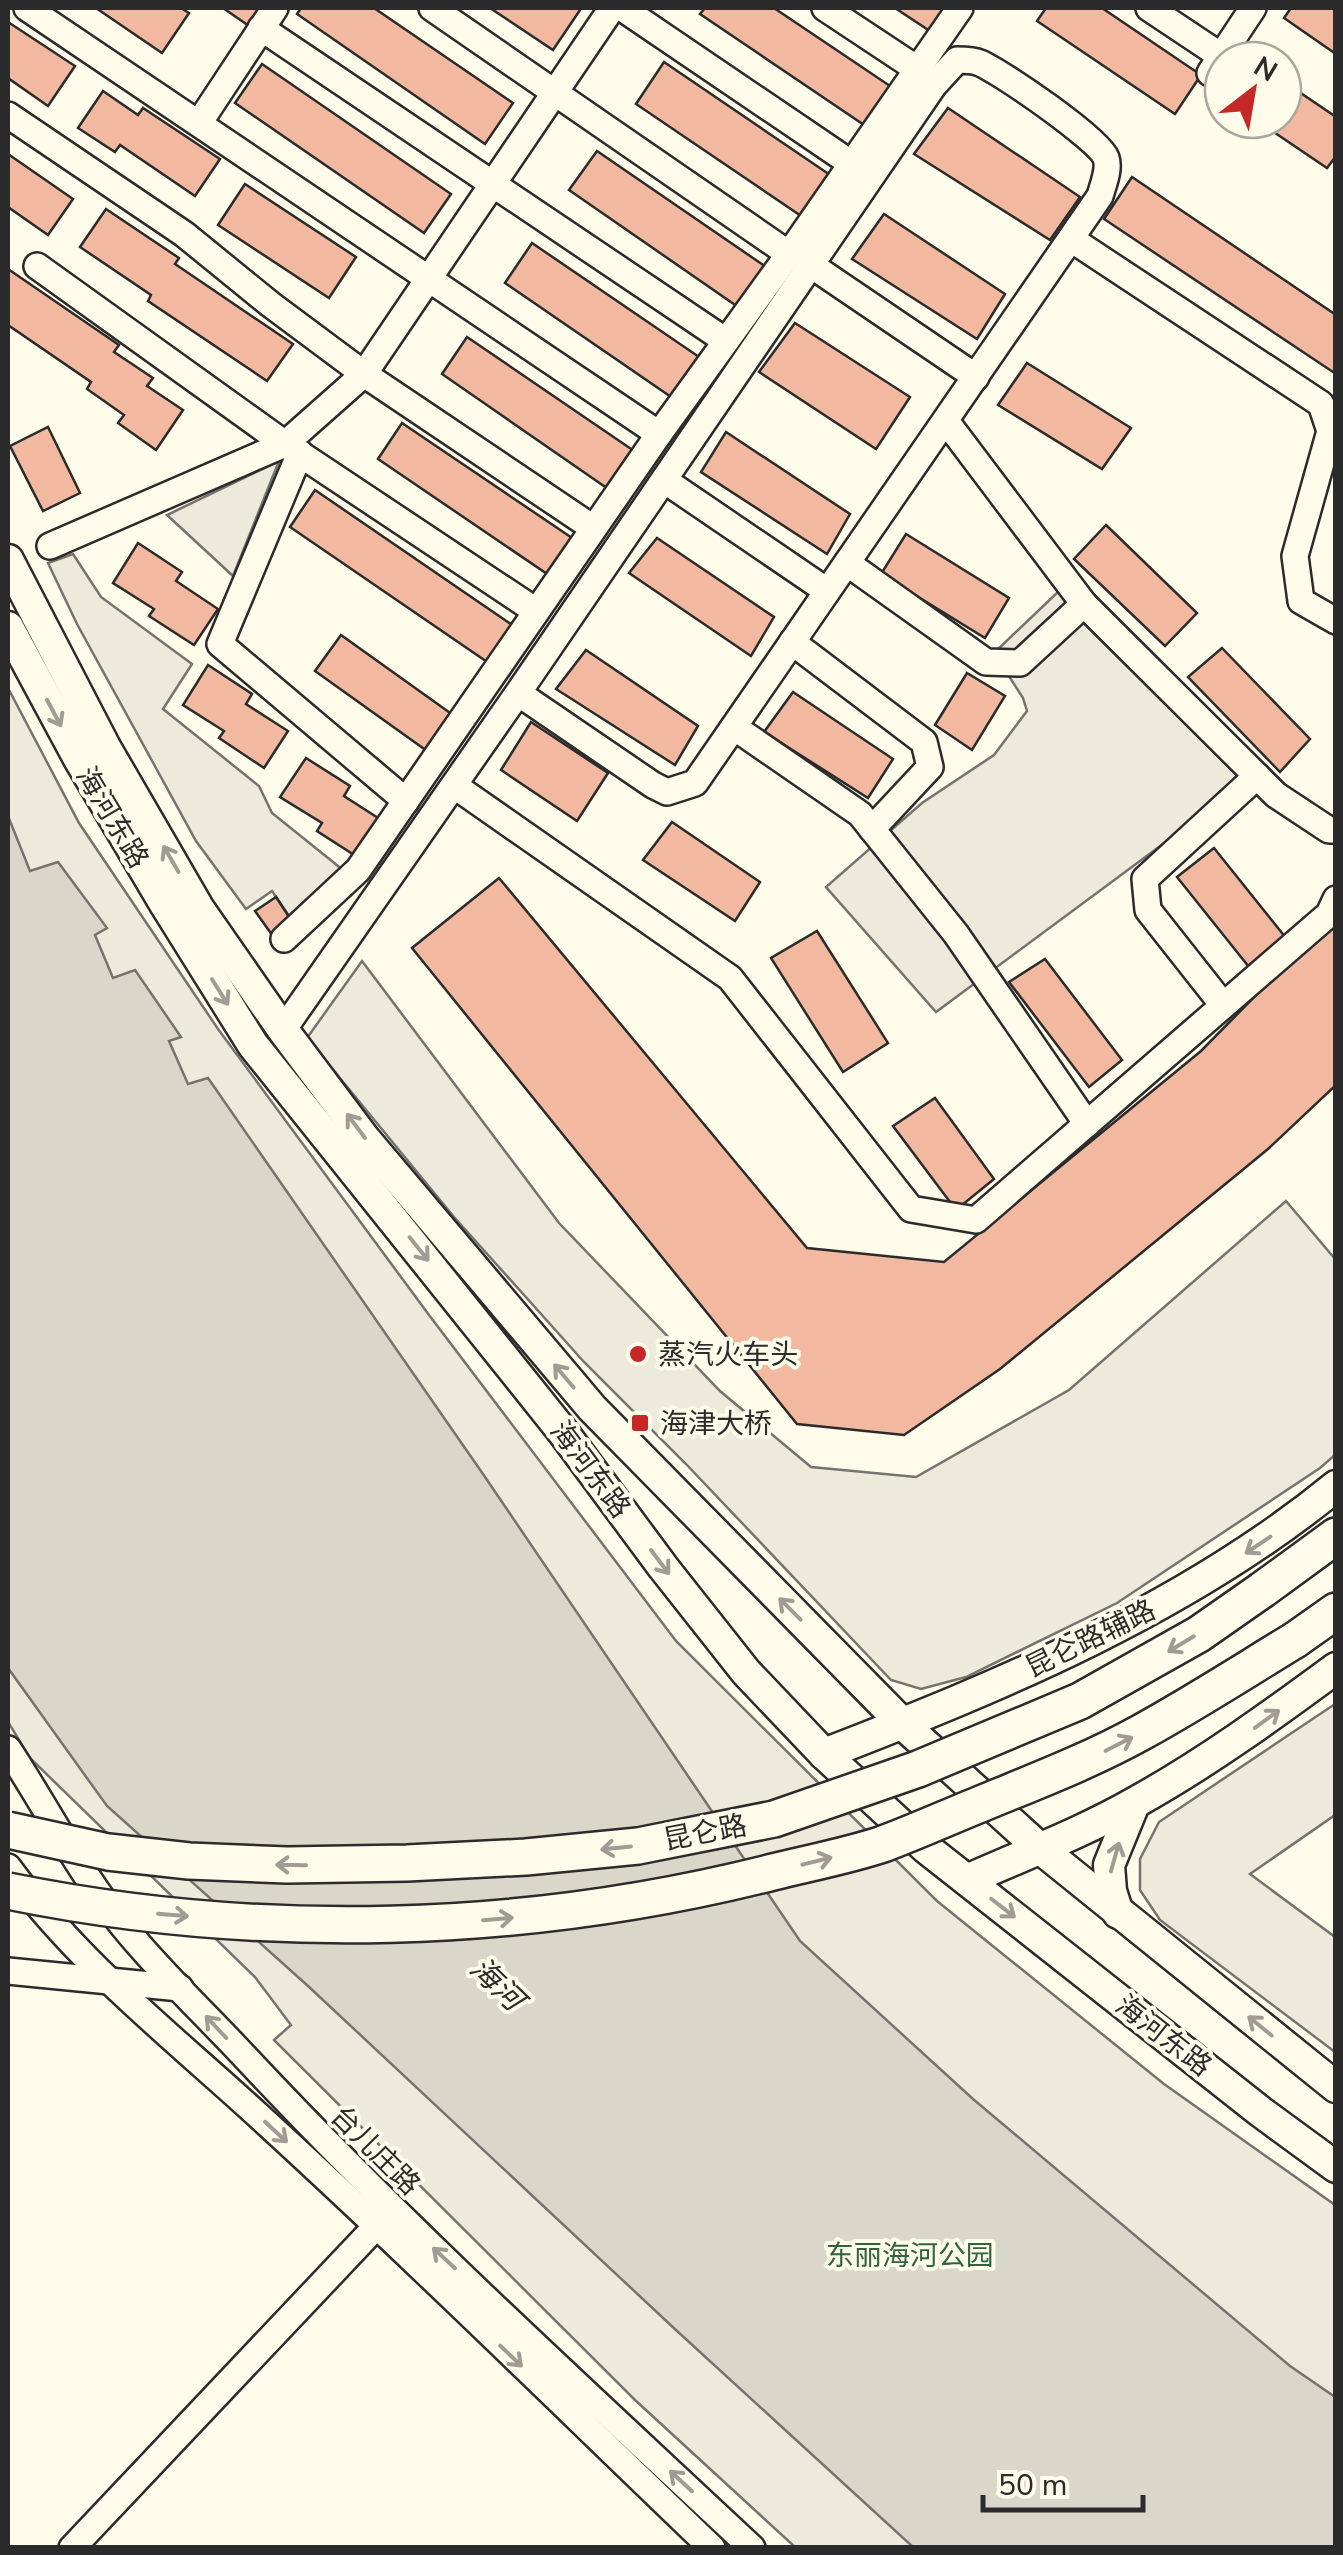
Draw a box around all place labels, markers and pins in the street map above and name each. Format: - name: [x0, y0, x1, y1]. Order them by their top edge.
- place label: 蒸汽火车头: [658, 1336, 798, 1374]
- marker: 蒸汽火车头: [627, 1343, 649, 1365]
- place label: 海津大桥: [660, 1405, 772, 1443]
- marker: 海津大桥: [629, 1412, 651, 1434]

